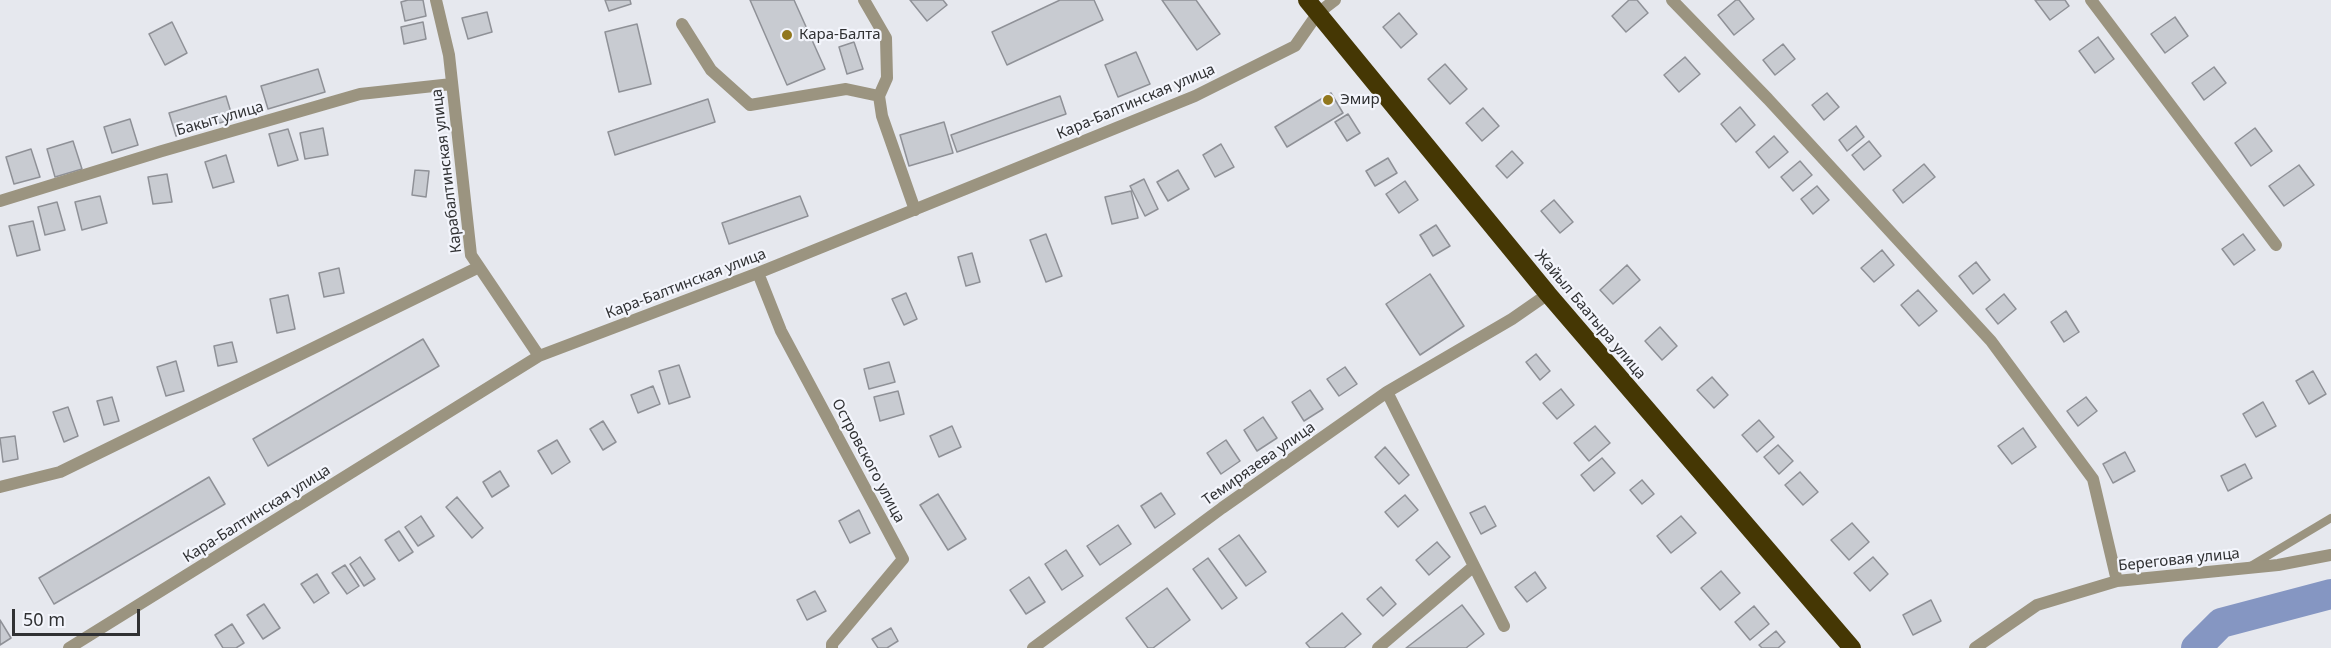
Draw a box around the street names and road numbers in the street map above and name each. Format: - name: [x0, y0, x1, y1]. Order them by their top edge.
- street label: Кара-Балтинская улица: [1054, 60, 1218, 144]
- street label: Карабалтинская улица: [428, 88, 466, 254]
- street label: Бакыт улица: [174, 98, 266, 140]
- street label: Кара-Балтинская улица: [603, 245, 769, 323]
- street label: Жайыл Баатыра улица: [1531, 247, 1649, 383]
- street label: Островского улица: [828, 396, 908, 526]
- street label: Темирязева улица: [1199, 418, 1319, 510]
- street label: Кара-Балтинская улица: [180, 461, 334, 567]
- street label: Береговая улица: [2117, 545, 2241, 575]

